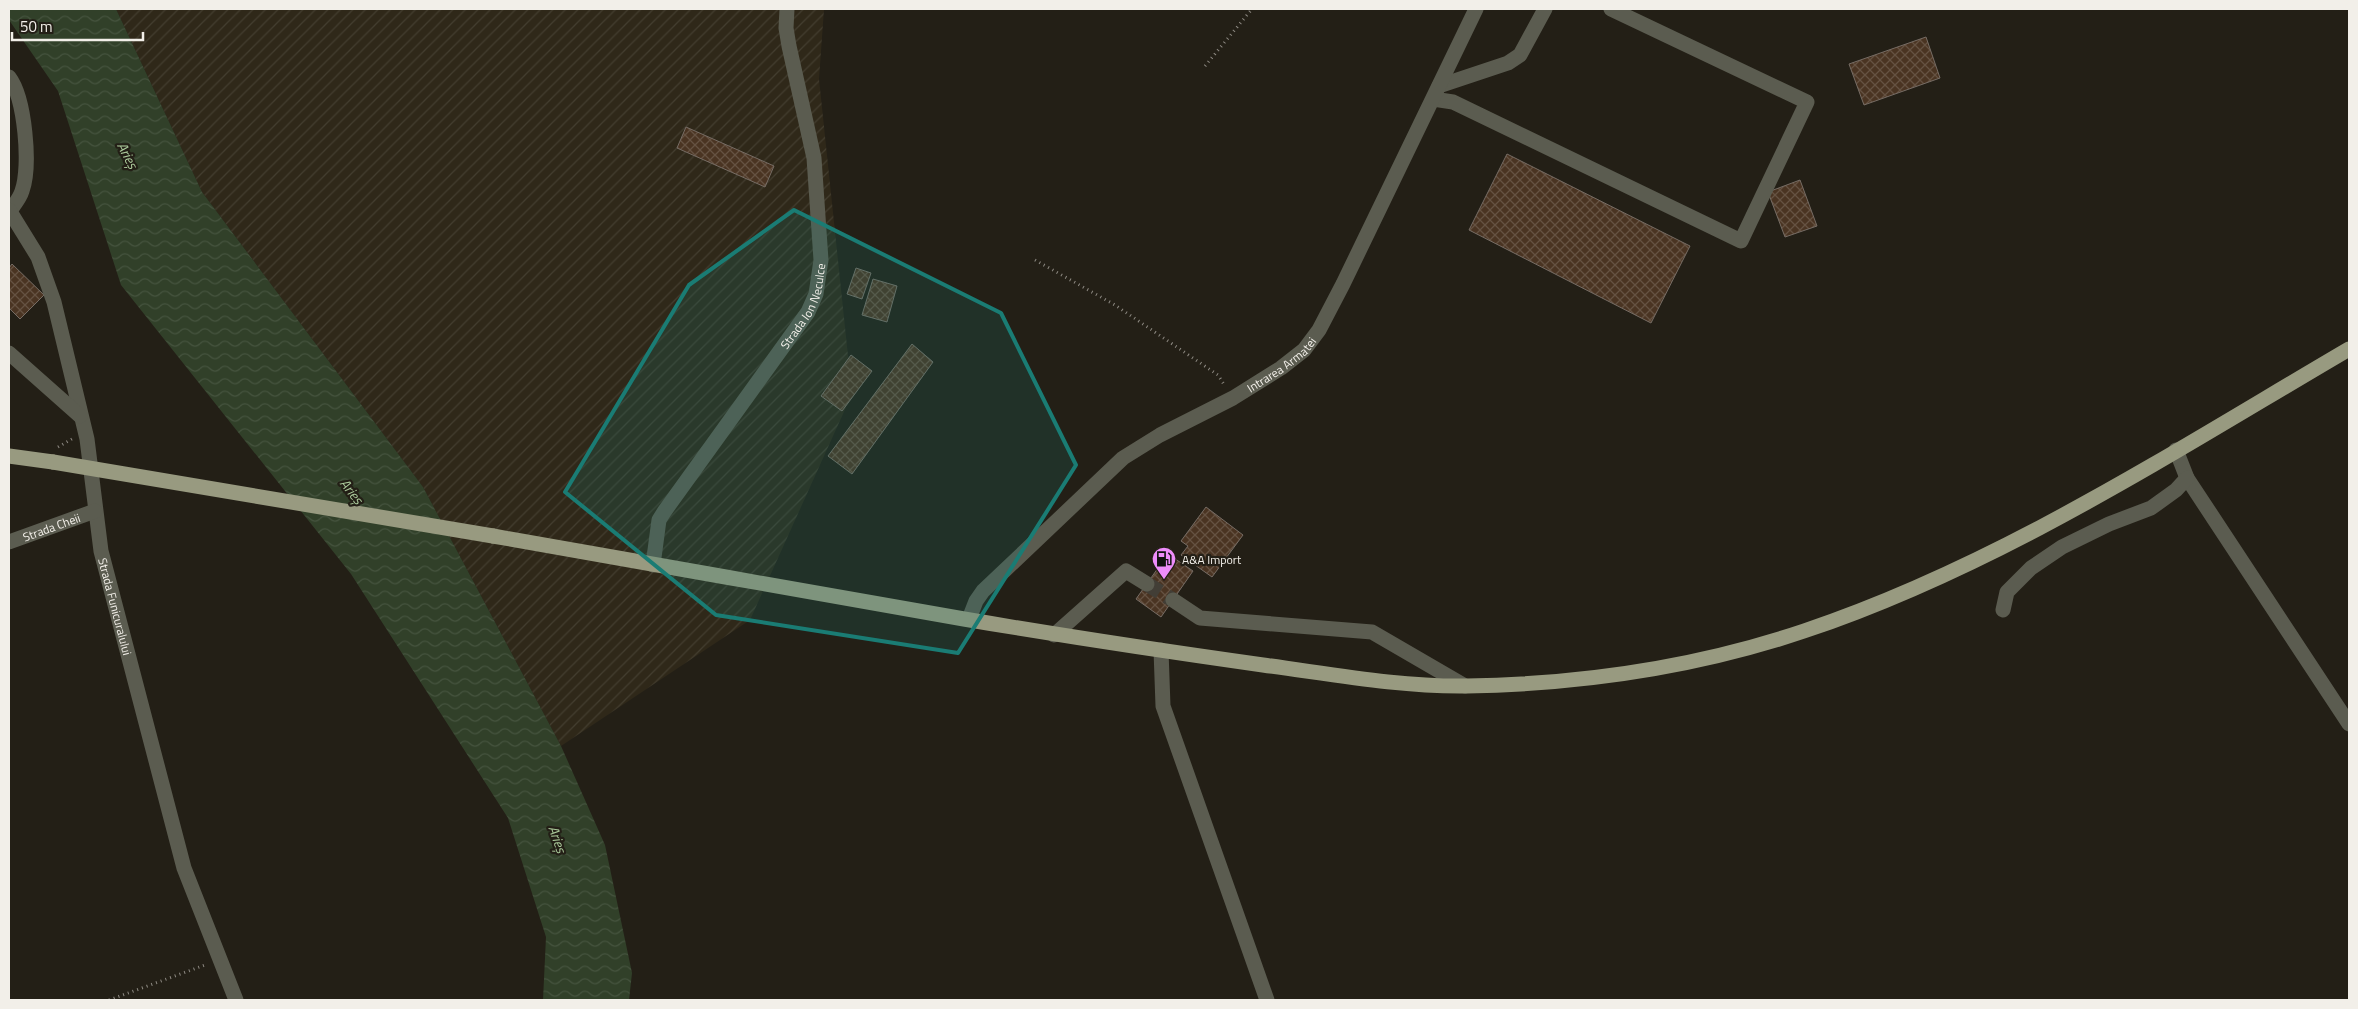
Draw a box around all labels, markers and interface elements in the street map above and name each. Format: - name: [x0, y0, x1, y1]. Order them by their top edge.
- scale bar: [12, 10, 144, 42]
- text: 50 m: [20, 15, 53, 38]
- water label: Arieș: [112, 138, 144, 173]
- street label: Strada Ion Neculce: [775, 262, 830, 353]
- street label: Intrarea Armatei: [1243, 333, 1320, 397]
- water label: Arieș: [335, 474, 369, 509]
- street label: Strada Cheii: [20, 508, 83, 546]
- fuel station icon: A&A Import: [1151, 546, 1177, 580]
- place label: A&A Import: [1182, 550, 1242, 569]
- street label: Strada Funicuralului: [94, 556, 137, 657]
- water label: Arieș: [544, 823, 573, 856]

